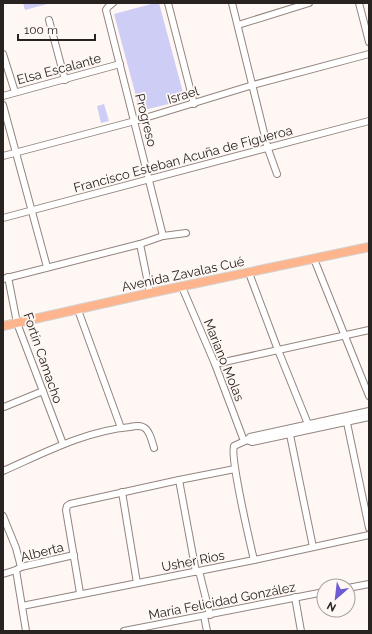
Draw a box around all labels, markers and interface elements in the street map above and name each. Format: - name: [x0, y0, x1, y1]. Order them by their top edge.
- scale bar: [18, 16, 95, 42]
- text: 100 m: [24, 23, 58, 37]
- street label: Elsa Escalante: [15, 50, 103, 87]
- street label: Israel: [165, 83, 201, 107]
- street label: Progreso: [132, 92, 160, 148]
- street label: Francisco Esteban Acuña de Figueroa: [72, 123, 294, 195]
- street label: Avenida Zavalas Cué: [120, 254, 246, 294]
- street label: Fortín Camacho: [20, 311, 66, 406]
- street label: Mariano Molas: [201, 317, 247, 403]
- street label: Alberta: [19, 539, 65, 565]
- street label: Usher Rios: [160, 548, 226, 574]
- north arrow: [316, 578, 356, 618]
- street label: María Felicidad González: [147, 579, 297, 623]
- text: N: [325, 599, 338, 614]

